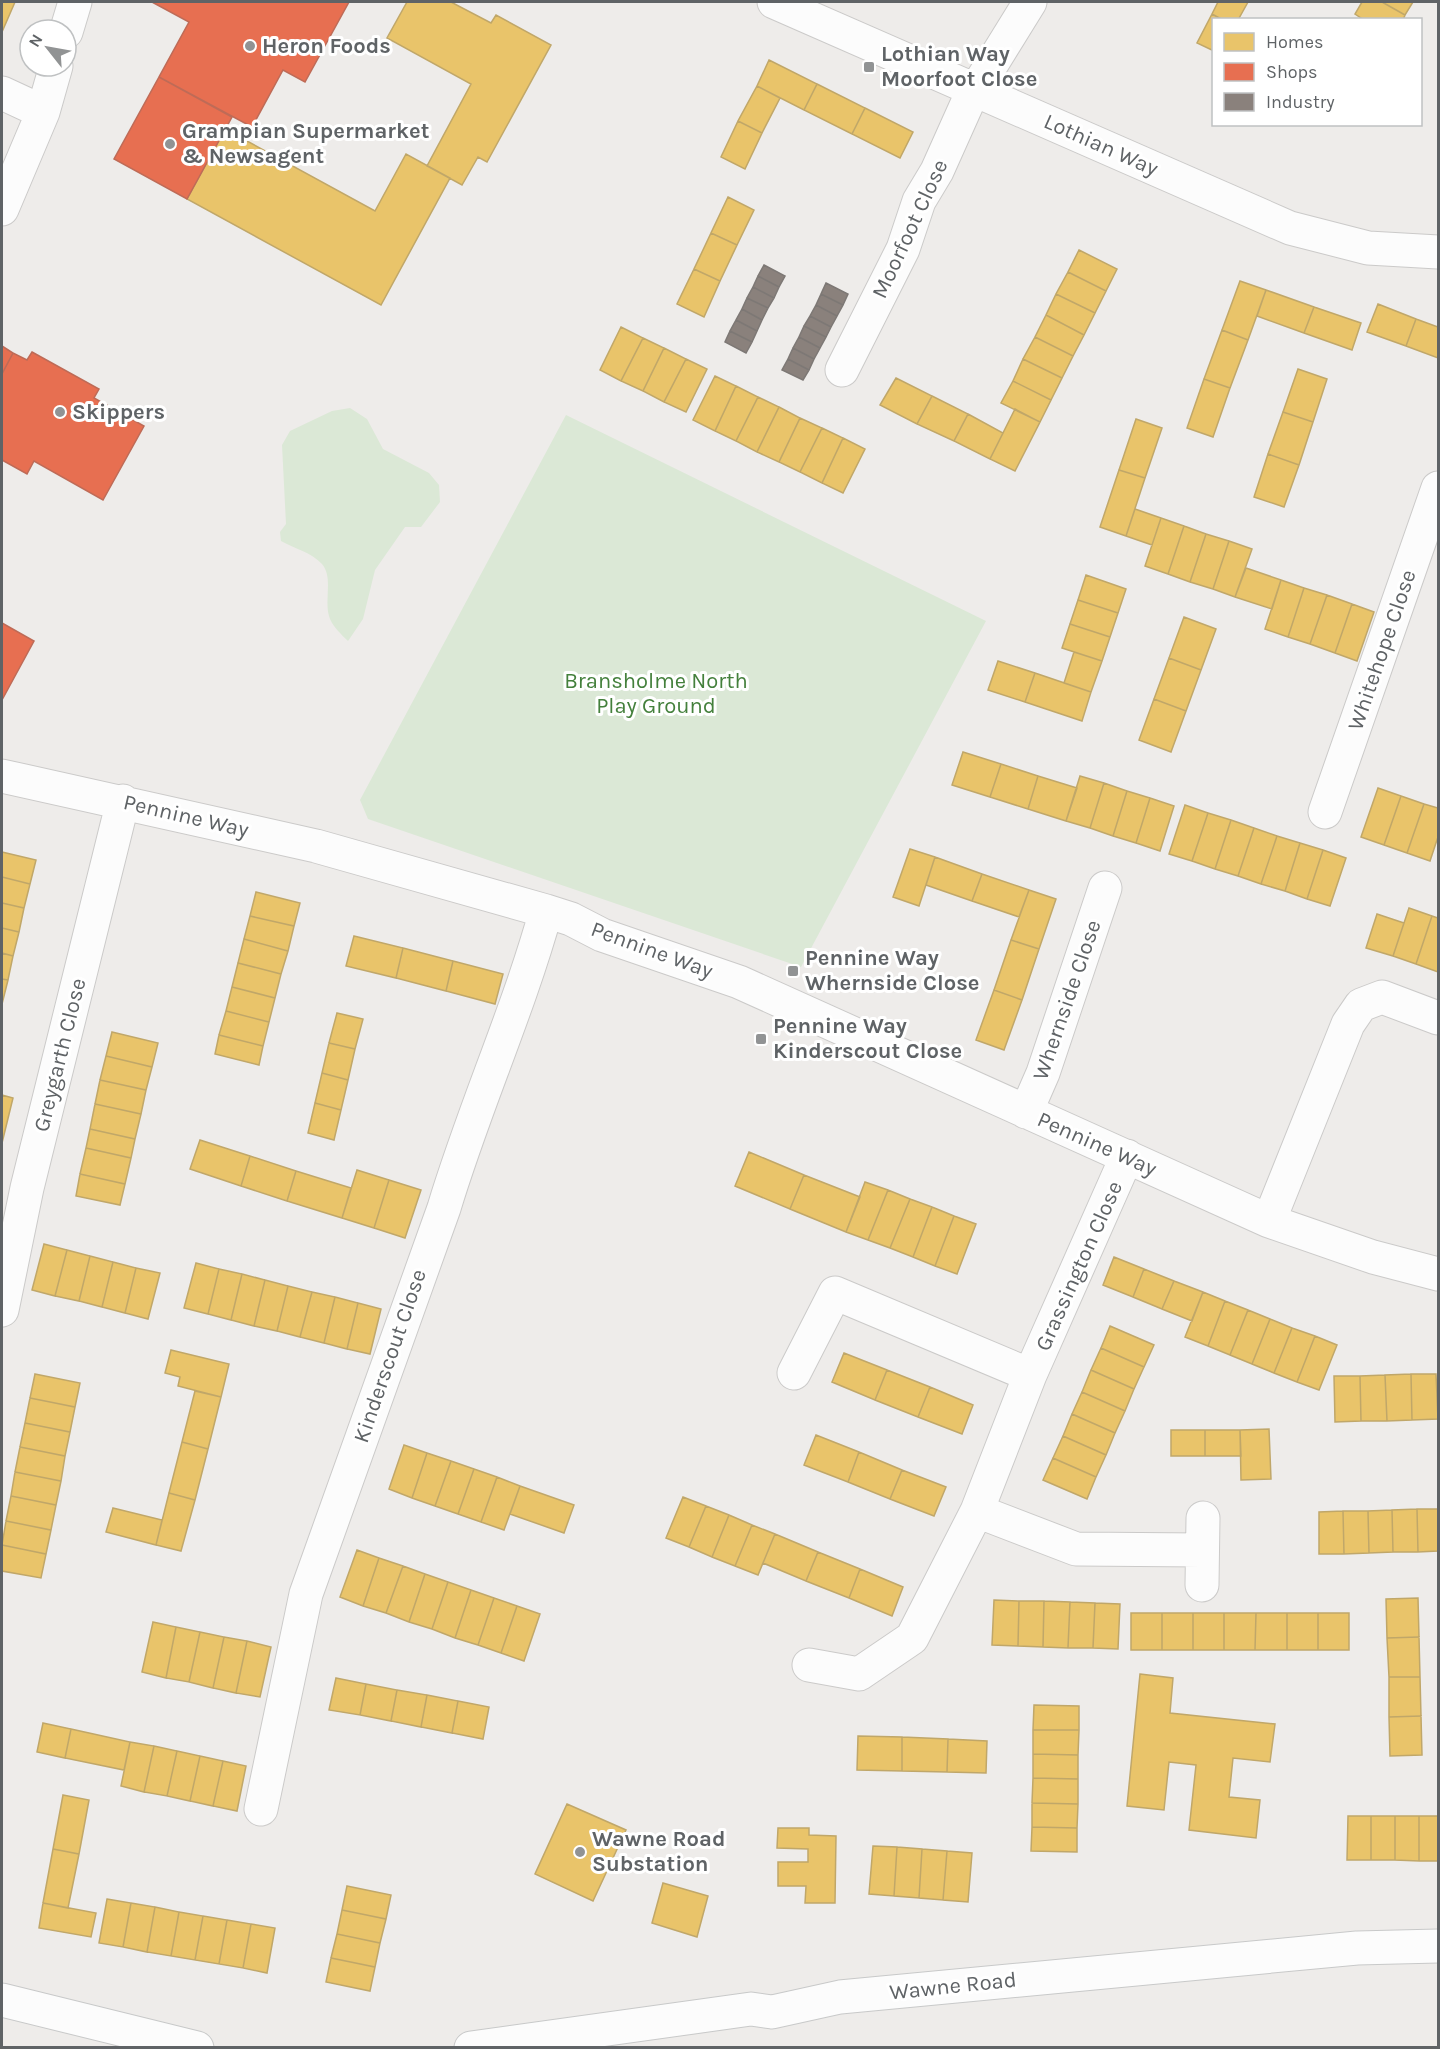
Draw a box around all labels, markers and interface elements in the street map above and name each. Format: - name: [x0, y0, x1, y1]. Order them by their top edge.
- north arrow: [18, 18, 78, 78]
- legend: [1212, 18, 1422, 126]
- text: N: [24, 31, 47, 50]
- text: Homes: [1266, 31, 1323, 53]
- place label: Heron Foods: [262, 33, 391, 59]
- marker: Heron Foods: [243, 39, 257, 53]
- place label: Lothian Way Moorfoot Close: [881, 41, 1037, 92]
- marker: Lothian Way Moorfoot Close: [862, 60, 876, 74]
- text: Shops: [1266, 61, 1318, 83]
- text: Industry: [1266, 91, 1335, 113]
- street label: Lothian Way: [1040, 108, 1162, 182]
- place label: Grampian Supermarket & Newsagent: [182, 118, 430, 169]
- marker: Grampian Supermarket & Newsagent: [163, 137, 177, 151]
- street label: Moorfoot Close: [866, 155, 954, 303]
- place label: Skippers: [72, 399, 165, 425]
- marker: Skippers: [53, 405, 67, 419]
- street label: Whitehope Close: [1342, 566, 1422, 734]
- park label: Bransholme North Play Ground: [564, 668, 748, 719]
- street label: Pennine Way: [121, 789, 251, 843]
- street label: Pennine Way: [588, 916, 716, 984]
- street label: Whernside Close: [1027, 916, 1107, 1084]
- place label: Pennine Way Whernside Close: [805, 945, 979, 996]
- marker: Pennine Way Whernside Close: [786, 964, 800, 978]
- street label: Greygarth Close: [28, 976, 92, 1134]
- place label: Pennine Way Kinderscout Close: [773, 1013, 962, 1064]
- marker: Pennine Way Kinderscout Close: [754, 1032, 768, 1046]
- street label: Pennine Way: [1033, 1106, 1161, 1182]
- street label: Grassington Close: [1030, 1177, 1128, 1355]
- street label: Kinderscout Close: [348, 1266, 432, 1446]
- place label: Wawne Road Substation: [592, 1826, 725, 1877]
- marker: Wawne Road Substation: [573, 1845, 587, 1859]
- street label: Wawne Road: [888, 1966, 1018, 2006]

